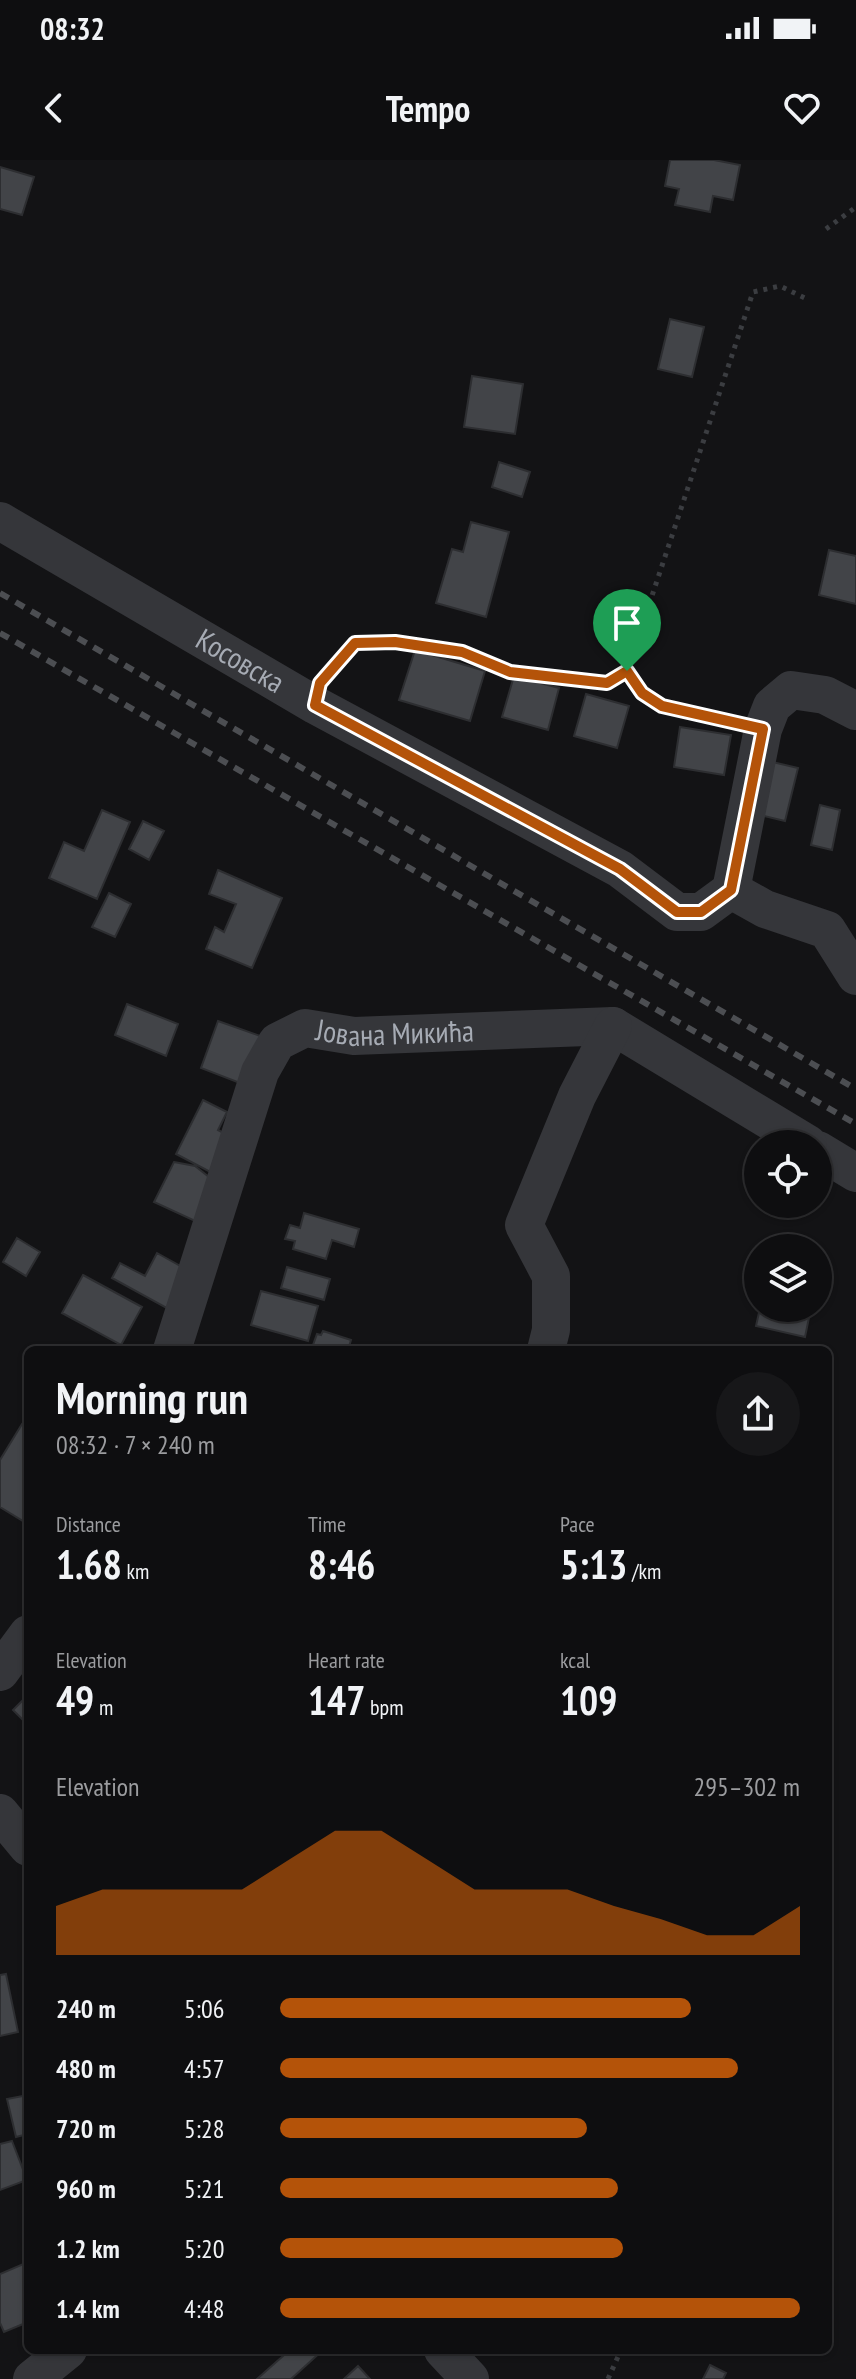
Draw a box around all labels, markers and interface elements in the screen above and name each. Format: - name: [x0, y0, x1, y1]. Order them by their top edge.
- text: 08:32: [40, 9, 105, 48]
- text: Tempo: [386, 85, 470, 132]
- icon: back: [32, 86, 76, 130]
- icon: heart: [780, 86, 824, 130]
- pin: [593, 589, 661, 671]
- icon: arrive: [605, 601, 649, 645]
- street label: Косовска: [190, 619, 292, 701]
- street label: Јована Микића: [313, 1009, 475, 1054]
- map controls: [744, 1130, 832, 1322]
- button: locate: [744, 1130, 832, 1218]
- button: layers: [744, 1234, 832, 1322]
- text: Morning run: [56, 1369, 248, 1426]
- button: share: [716, 1372, 800, 1456]
- text: 08:32 · 7 × 240 m: [56, 1428, 215, 1461]
- text: Distance: [56, 1510, 121, 1538]
- text: Time: [308, 1510, 346, 1538]
- text: Pace: [560, 1510, 595, 1538]
- text: 1.68: [56, 1538, 122, 1590]
- text: 8:46: [308, 1538, 375, 1590]
- text: 5:13: [560, 1538, 627, 1590]
- text: km: [122, 1557, 149, 1585]
- text: /km: [627, 1557, 661, 1585]
- text: Elevation: [56, 1646, 127, 1674]
- text: Heart rate: [308, 1646, 385, 1674]
- text: kcal: [560, 1646, 590, 1674]
- text: 49: [56, 1674, 94, 1726]
- text: 147: [308, 1674, 365, 1726]
- text: 109: [560, 1674, 617, 1726]
- text: m: [94, 1693, 113, 1721]
- text: bpm: [365, 1693, 403, 1721]
- text: Elevation: [56, 1770, 139, 1803]
- text: 295–302 m: [694, 1770, 800, 1803]
- text: 240 m: [56, 1992, 116, 2025]
- text: 5:06: [184, 1992, 224, 2025]
- text: 480 m: [56, 2052, 116, 2085]
- text: 4:57: [184, 2052, 224, 2085]
- text: 720 m: [56, 2112, 116, 2145]
- text: 5:28: [184, 2112, 224, 2145]
- text: 960 m: [56, 2172, 116, 2205]
- text: 5:21: [184, 2172, 224, 2205]
- text: 1.2 km: [56, 2232, 120, 2265]
- text: 5:20: [184, 2232, 224, 2265]
- text: 1.4 km: [56, 2292, 120, 2325]
- text: 4:48: [184, 2292, 224, 2325]

